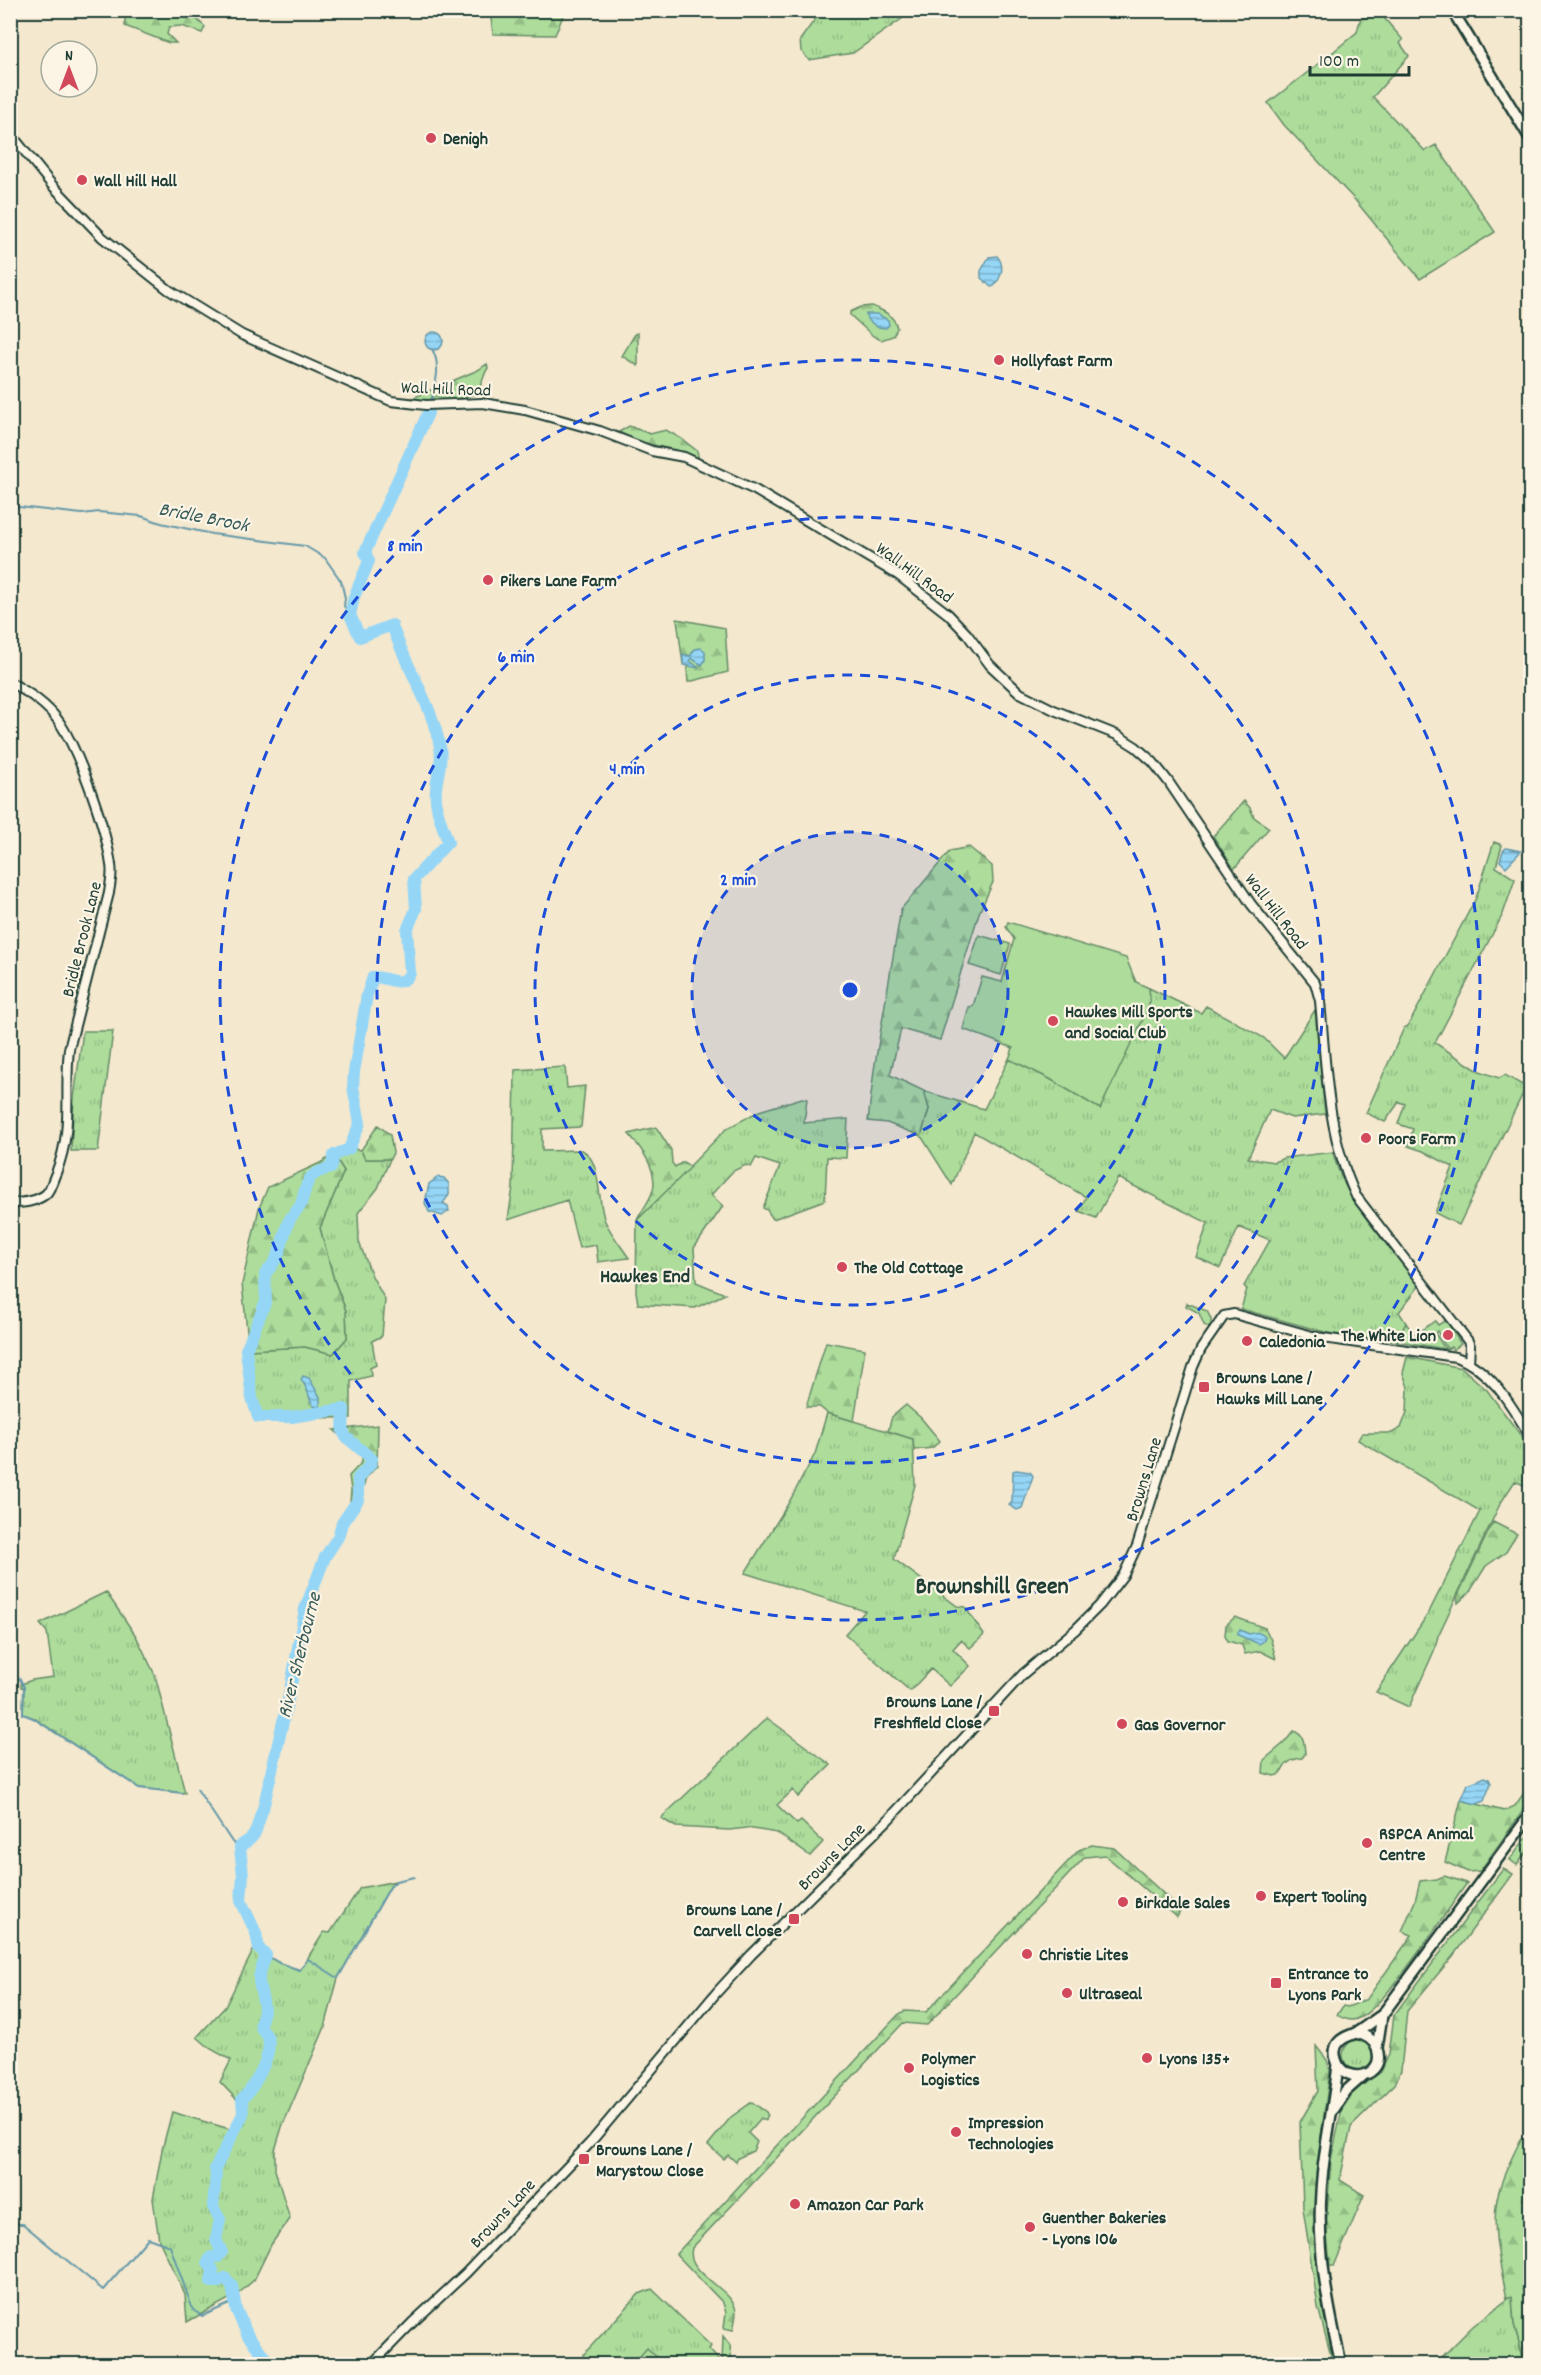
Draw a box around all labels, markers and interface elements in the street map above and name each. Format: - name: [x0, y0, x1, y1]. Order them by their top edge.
- north arrow: [39, 39, 99, 99]
- scale bar: [1310, 39, 1409, 77]
- text: N: [65, 45, 73, 68]
- text: 100 m: [1319, 50, 1359, 75]
- place label: Denigh: [443, 128, 488, 153]
- marker: Denigh: [424, 131, 438, 145]
- place label: Wall Hill Hall: [94, 170, 178, 195]
- marker: Wall Hill Hall: [75, 173, 89, 187]
- place label: Hollyfast Farm: [1011, 350, 1113, 375]
- marker: Hollyfast Farm: [992, 353, 1006, 367]
- street label: Wall Hill Road: [400, 376, 491, 405]
- water label: Bridle Brook: [156, 497, 253, 542]
- text: 8 min: [387, 535, 423, 560]
- street label: Wall Hill Road: [870, 537, 957, 611]
- place label: Pikers Lane Farm: [500, 570, 617, 595]
- marker: Pikers Lane Farm: [481, 573, 495, 587]
- text: 6 min: [498, 646, 534, 671]
- text: 4 min: [609, 758, 645, 783]
- text: 2 min: [720, 869, 756, 894]
- street label: Wall Hill Road: [1237, 869, 1313, 956]
- street label: Bridle Brook Lane: [57, 879, 110, 1000]
- centre of rings: [840, 980, 860, 1000]
- place label: Hawkes Mill Sports and Social Club: [1065, 1001, 1193, 1047]
- marker: Hawkes Mill Sports and Social Club: [1046, 1014, 1060, 1028]
- place label: Poors Farm: [1378, 1128, 1456, 1153]
- marker: Poors Farm: [1359, 1131, 1373, 1145]
- place label: The Old Cottage: [854, 1257, 963, 1282]
- marker: The Old Cottage: [835, 1260, 849, 1274]
- district label: Hawkes End: [600, 1264, 690, 1292]
- place label: The White Lion: [1341, 1325, 1436, 1350]
- marker: The White Lion: [1441, 1328, 1455, 1342]
- place label: Caledonia: [1259, 1331, 1326, 1356]
- marker: Caledonia: [1240, 1334, 1254, 1348]
- place label: Browns Lane / Hawks Mill Lane: [1216, 1367, 1323, 1413]
- marker: Browns Lane / Hawks Mill Lane: [1197, 1380, 1211, 1394]
- street label: Browns Lane: [1121, 1434, 1170, 1525]
- district label: Brownshill Green: [915, 1571, 1069, 1605]
- water label: River Sherbourne: [272, 1589, 330, 1721]
- place label: Browns Lane / Freshfield Close: [874, 1691, 983, 1737]
- marker: Browns Lane / Freshfield Close: [987, 1704, 1001, 1718]
- place label: Gas Governor: [1134, 1714, 1226, 1739]
- marker: Gas Governor: [1115, 1717, 1129, 1731]
- street label: Browns Lane: [793, 1818, 872, 1897]
- place label: RSPCA Animal Centre: [1379, 1823, 1474, 1869]
- marker: RSPCA Animal Centre: [1360, 1836, 1374, 1850]
- place label: Expert Tooling: [1273, 1886, 1367, 1911]
- marker: Expert Tooling: [1254, 1889, 1268, 1903]
- place label: Birkdale Sales: [1135, 1892, 1231, 1917]
- marker: Birkdale Sales: [1116, 1895, 1130, 1909]
- place label: Browns Lane / Carvell Close: [686, 1899, 783, 1945]
- marker: Browns Lane / Carvell Close: [787, 1912, 801, 1926]
- place label: Christie Lites: [1039, 1944, 1129, 1969]
- marker: Christie Lites: [1020, 1947, 1034, 1961]
- place label: Entrance to Lyons Park: [1288, 1963, 1369, 2009]
- marker: Entrance to Lyons Park: [1269, 1976, 1283, 1990]
- place label: Ultraseal: [1079, 1983, 1143, 2008]
- marker: Ultraseal: [1060, 1986, 1074, 2000]
- place label: Polymer Logistics: [921, 2048, 980, 2094]
- place label: Lyons 135+: [1159, 2048, 1230, 2073]
- marker: Lyons 135+: [1140, 2051, 1154, 2065]
- marker: Polymer Logistics: [902, 2061, 916, 2075]
- place label: Impression Technologies: [968, 2112, 1054, 2158]
- marker: Impression Technologies: [949, 2125, 963, 2139]
- place label: Browns Lane / Marystow Close: [596, 2139, 704, 2185]
- marker: Browns Lane / Marystow Close: [577, 2152, 591, 2166]
- street label: Browns Lane: [465, 2174, 543, 2255]
- place label: Amazon Car Park: [807, 2194, 924, 2219]
- marker: Amazon Car Park: [788, 2197, 802, 2211]
- place label: Guenther Bakeries - Lyons 106: [1042, 2207, 1167, 2253]
- marker: Guenther Bakeries - Lyons 106: [1023, 2220, 1037, 2234]

